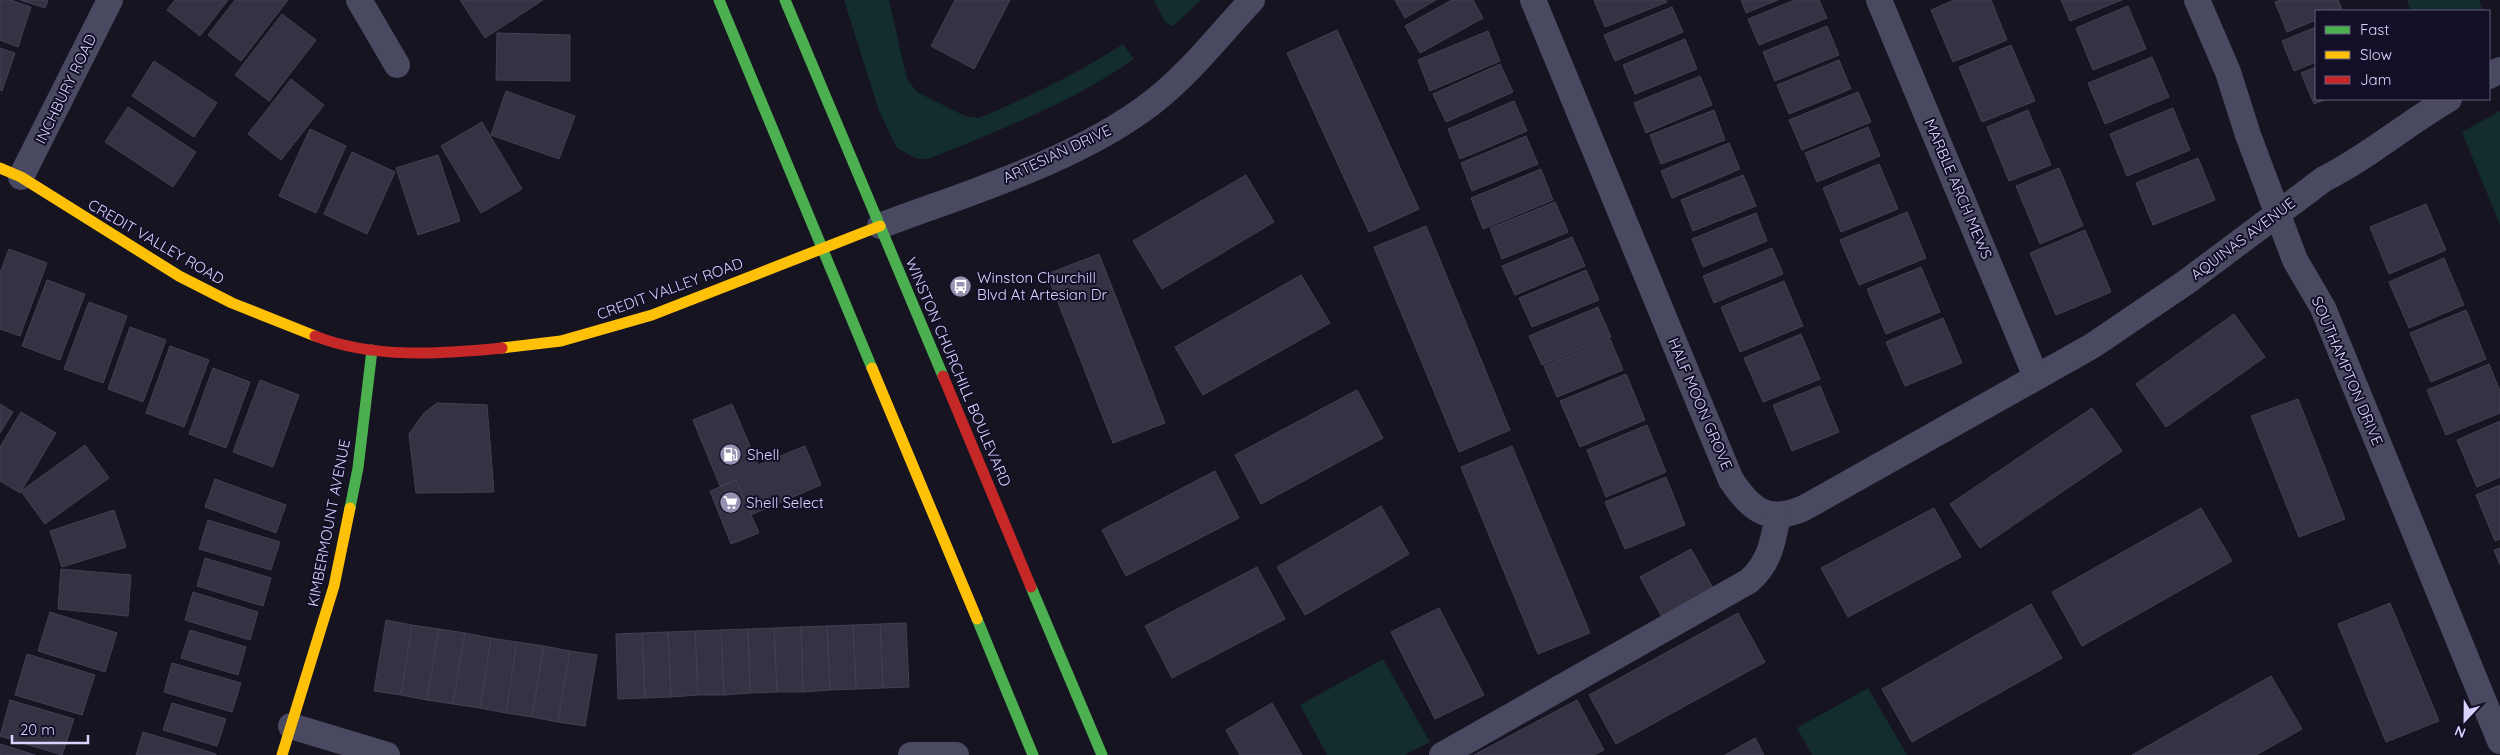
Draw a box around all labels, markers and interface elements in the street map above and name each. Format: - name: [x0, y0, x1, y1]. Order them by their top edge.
- legend: [2315, 10, 2490, 100]
- text: Fast: [2360, 20, 2389, 39]
- street label: INCHBURY ROAD: [31, 31, 100, 147]
- text: Slow: [2360, 45, 2392, 64]
- text: Jam: [2360, 70, 2391, 89]
- street label: MARBLE ARCH MEWS: [1920, 116, 1997, 262]
- street label: ARTESIAN DRIVE: [1000, 120, 1114, 187]
- street label: AQUINAS AVENUE: [2187, 193, 2299, 284]
- street label: CREDIT VALLEY ROAD: [85, 195, 228, 288]
- street label: CREDIT VALLEY ROAD: [594, 253, 746, 324]
- street label: WINSTON CHURCHILL BOULEVARD: [901, 254, 1016, 489]
- place label: Winston Churchill Blvd At Artesian Dr: [977, 268, 1108, 304]
- bus stop icon: Winston Churchill Blvd At Artesian Dr: [949, 275, 973, 299]
- street label: SOUTHAMPTON DRIVE: [2307, 294, 2387, 448]
- street label: HALF MOON GROVE: [1664, 335, 1737, 473]
- street label: KIMBERMOUNT AVENUE: [303, 438, 354, 608]
- fuel station icon: Shell: [719, 443, 743, 467]
- place label: Shell: [747, 445, 779, 464]
- supermarket icon: Shell Select: [718, 491, 742, 515]
- place label: Shell Select: [746, 493, 824, 512]
- north arrow: [2440, 695, 2490, 745]
- scale bar: [12, 712, 89, 744]
- text: 20 m: [20, 720, 55, 739]
- text: N: [2452, 722, 2468, 742]

